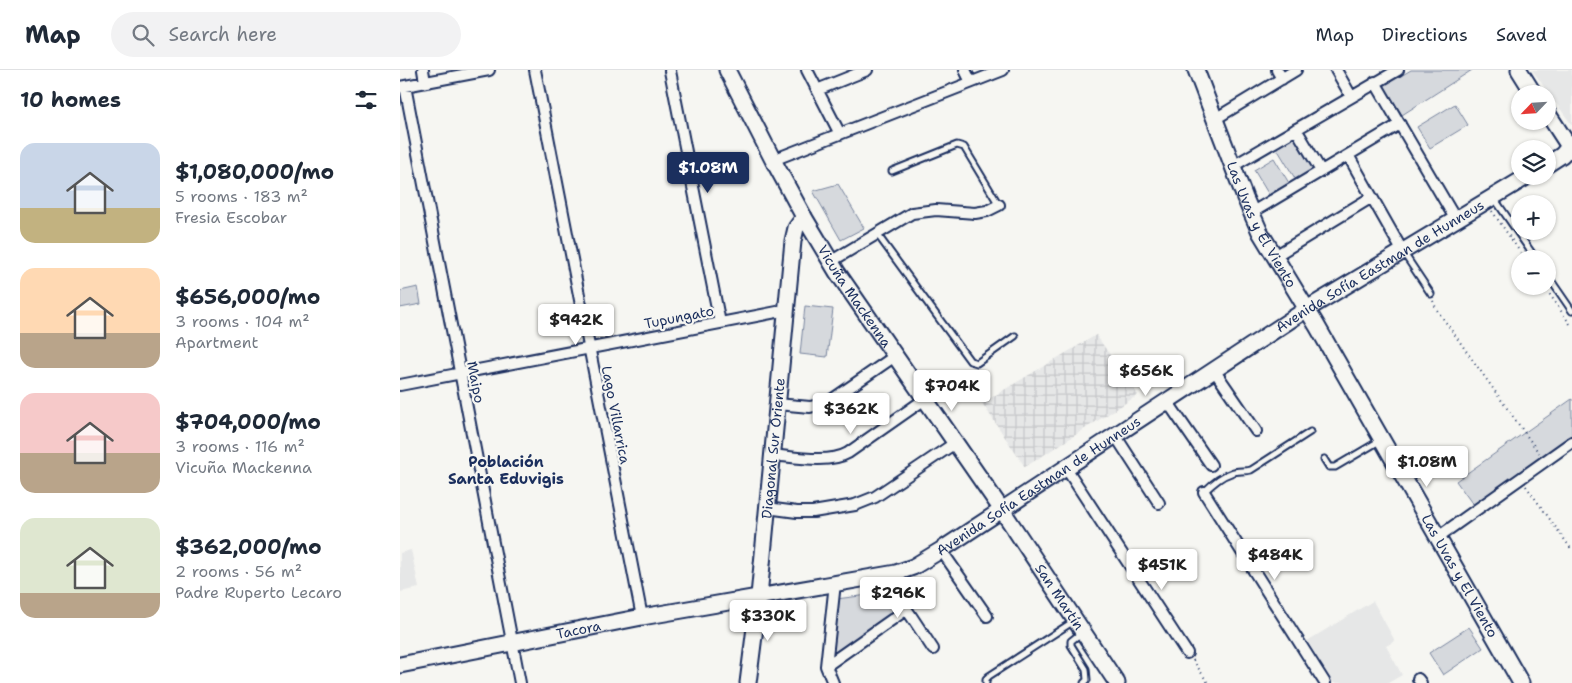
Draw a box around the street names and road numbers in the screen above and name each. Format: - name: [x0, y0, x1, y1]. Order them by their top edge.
- street label: Las Uvas y El Viento: [1223, 159, 1301, 291]
- street label: Avenida Sofía Eastman de Hunneus: [1272, 196, 1487, 336]
- street label: Vicuña Mackenna: [814, 242, 896, 351]
- street label: Tupungato: [643, 301, 715, 333]
- street label: Maipo: [463, 359, 489, 405]
- street label: Lago Villarrica: [598, 364, 634, 466]
- street label: Diagonal Sur Oriente: [757, 377, 789, 520]
- street label: Avenida Sofía Eastman de Hunneus: [933, 412, 1144, 560]
- street label: Las Uvas y El Viento: [1418, 511, 1502, 641]
- street label: San Martín: [1031, 560, 1088, 634]
- street label: Tacora: [555, 616, 603, 643]

